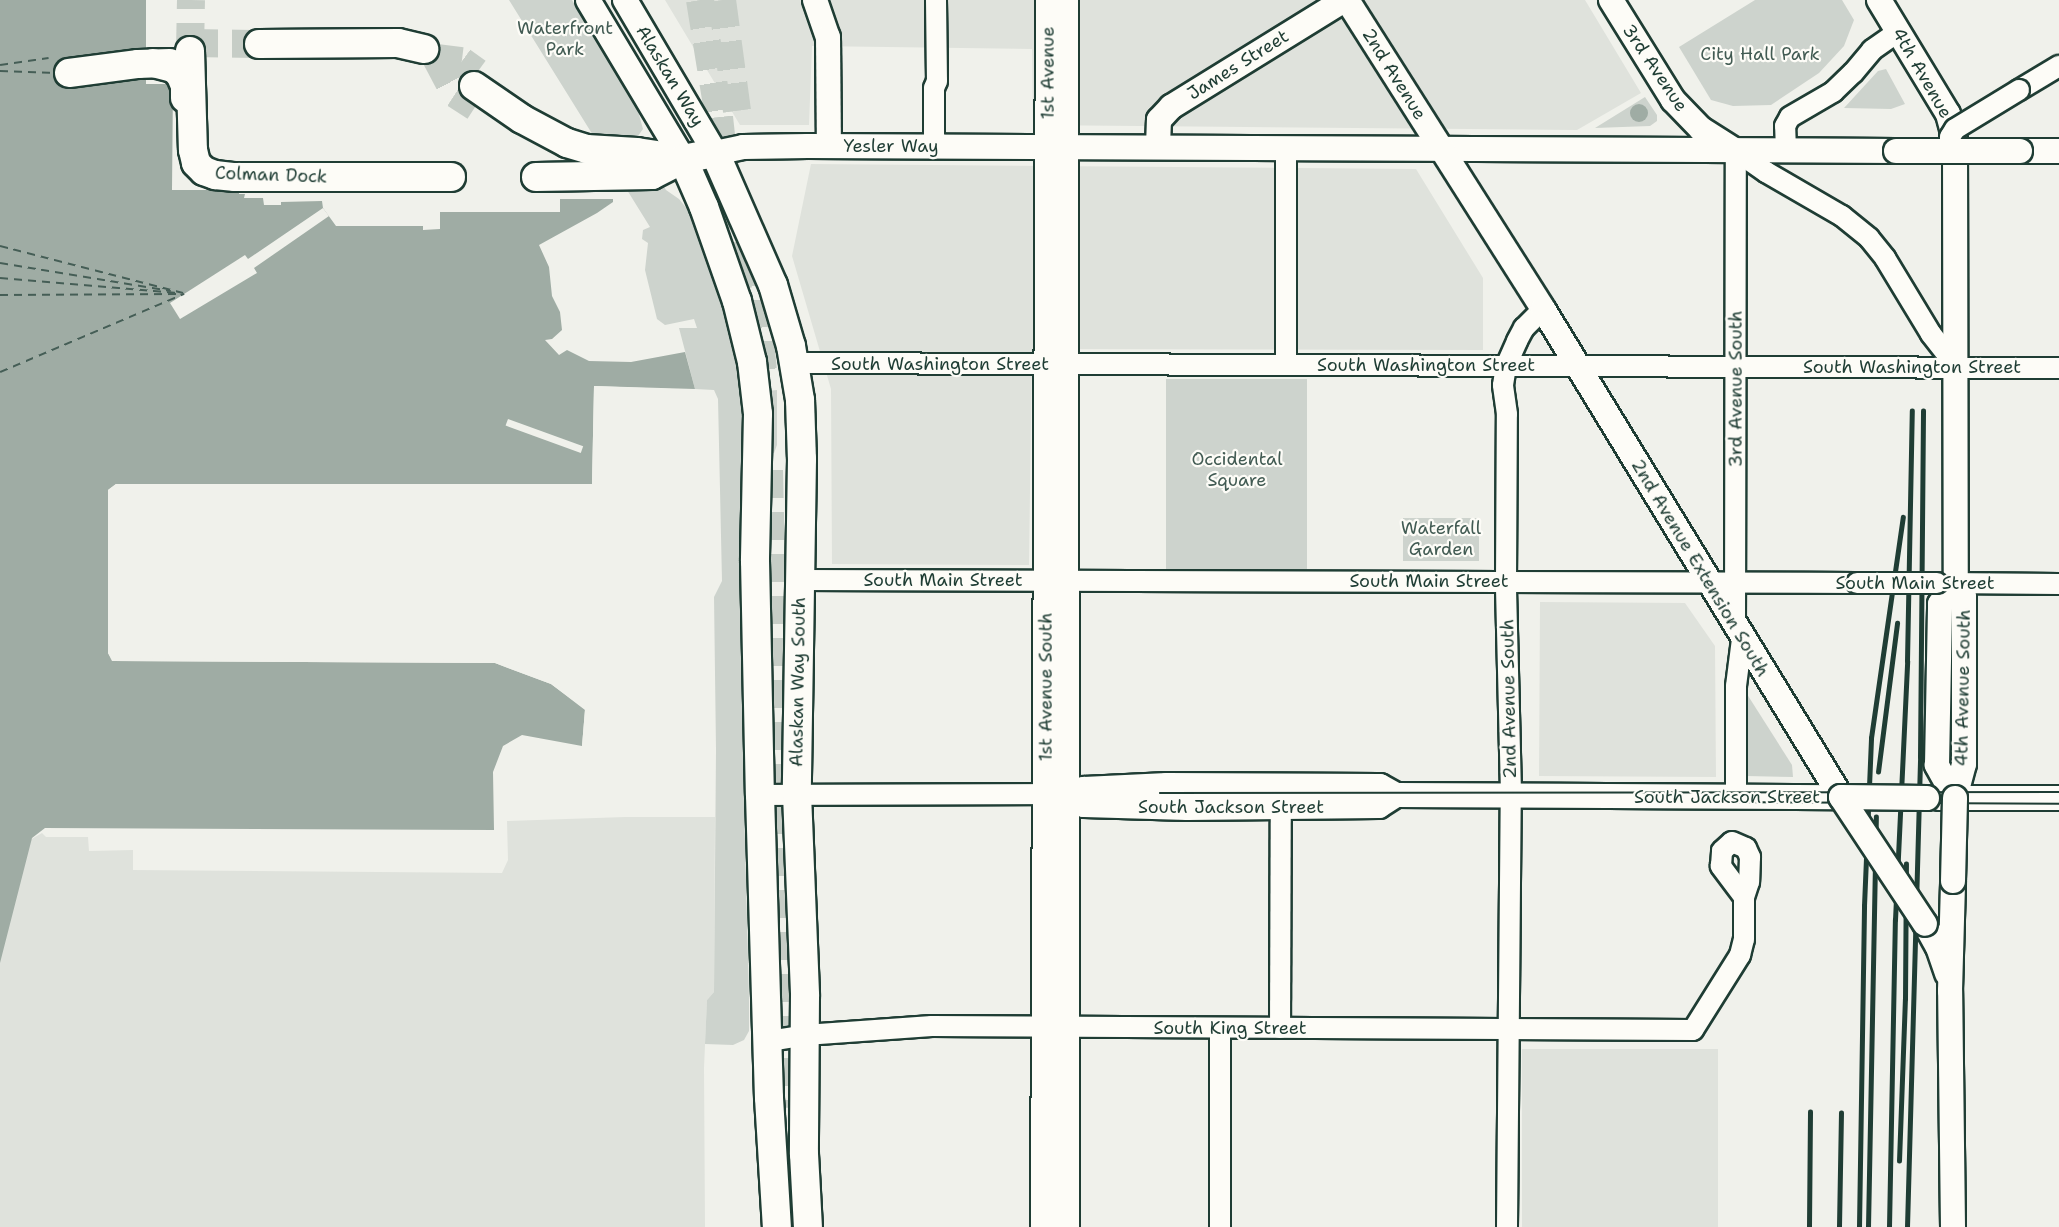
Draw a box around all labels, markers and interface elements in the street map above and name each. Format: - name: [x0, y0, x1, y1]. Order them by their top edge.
- park label: Waterfront Park: [517, 18, 613, 60]
- street label: 3rd Avenue: [1618, 20, 1692, 116]
- street label: Alaskan Way: [631, 22, 709, 130]
- street label: 2nd Avenue: [1357, 24, 1431, 124]
- street label: 4th Avenue: [1887, 24, 1957, 122]
- street label: James Street: [1183, 25, 1293, 105]
- street label: 1st Avenue: [1037, 27, 1059, 119]
- park label: City Hall Park: [1700, 43, 1820, 65]
- street label: Yesler Way: [843, 135, 939, 157]
- street label: Colman Dock: [214, 162, 328, 188]
- street label: 3rd Avenue South: [1725, 311, 1747, 467]
- street label: South Washington Street: [831, 353, 1049, 375]
- street label: South Washington Street: [1317, 354, 1535, 376]
- street label: South Washington Street: [1803, 356, 2021, 378]
- park label: Occidental Square: [1191, 449, 1283, 492]
- street label: 2nd Avenue Extension South: [1626, 455, 1774, 681]
- park label: Waterfall Garden: [1401, 518, 1481, 560]
- street label: South Main Street: [863, 569, 1023, 591]
- street label: South Main Street: [1349, 570, 1509, 592]
- street label: South Main Street: [1835, 572, 1995, 594]
- street label: Alaskan Way South: [786, 597, 810, 767]
- street label: 4th Avenue South: [1951, 609, 1975, 767]
- street label: 1st Avenue South: [1035, 613, 1057, 761]
- street label: 2nd Avenue South: [1497, 619, 1521, 779]
- street label: South Jackson Street: [1634, 786, 1820, 808]
- street label: South Jackson Street: [1138, 796, 1324, 818]
- street label: South King Street: [1153, 1017, 1307, 1039]

